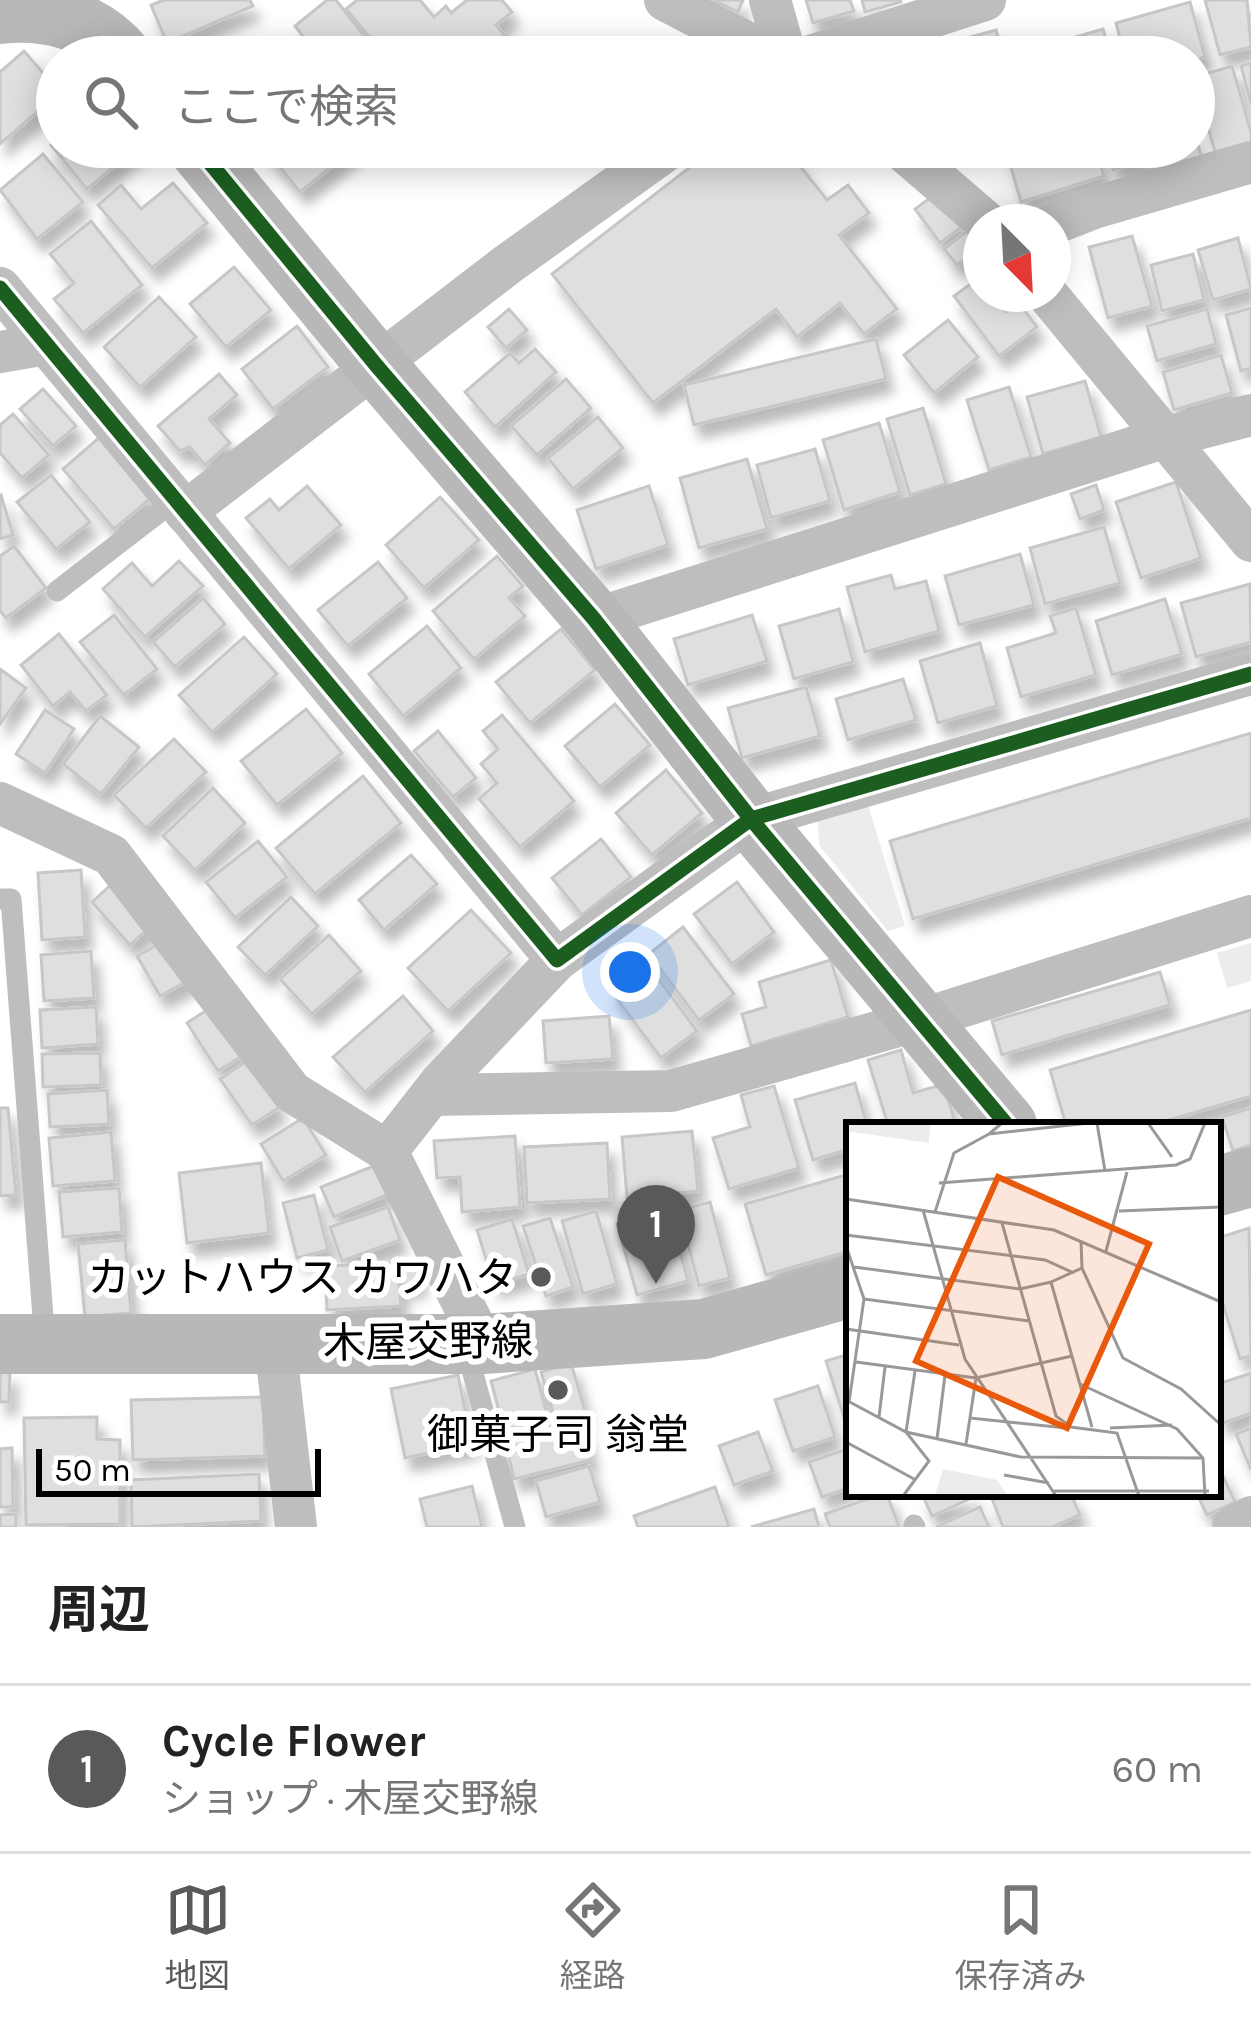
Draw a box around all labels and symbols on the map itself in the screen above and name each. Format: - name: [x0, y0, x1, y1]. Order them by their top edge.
- north arrow: [963, 204, 1071, 312]
- your location: [600, 942, 660, 1002]
- inset map: [846, 1122, 1221, 1497]
- pin: 1: [617, 1185, 695, 1284]
- place label: カットハウス カワハタ: [87, 1253, 517, 1303]
- marker: カットハウス カワハタ: [528, 1264, 554, 1290]
- street label: 木屋交野線: [323, 1315, 533, 1369]
- marker: 御菓子司 翁堂: [545, 1377, 571, 1403]
- place label: 御菓子司 翁堂: [427, 1410, 689, 1460]
- scale bar: [36, 1443, 321, 1496]

